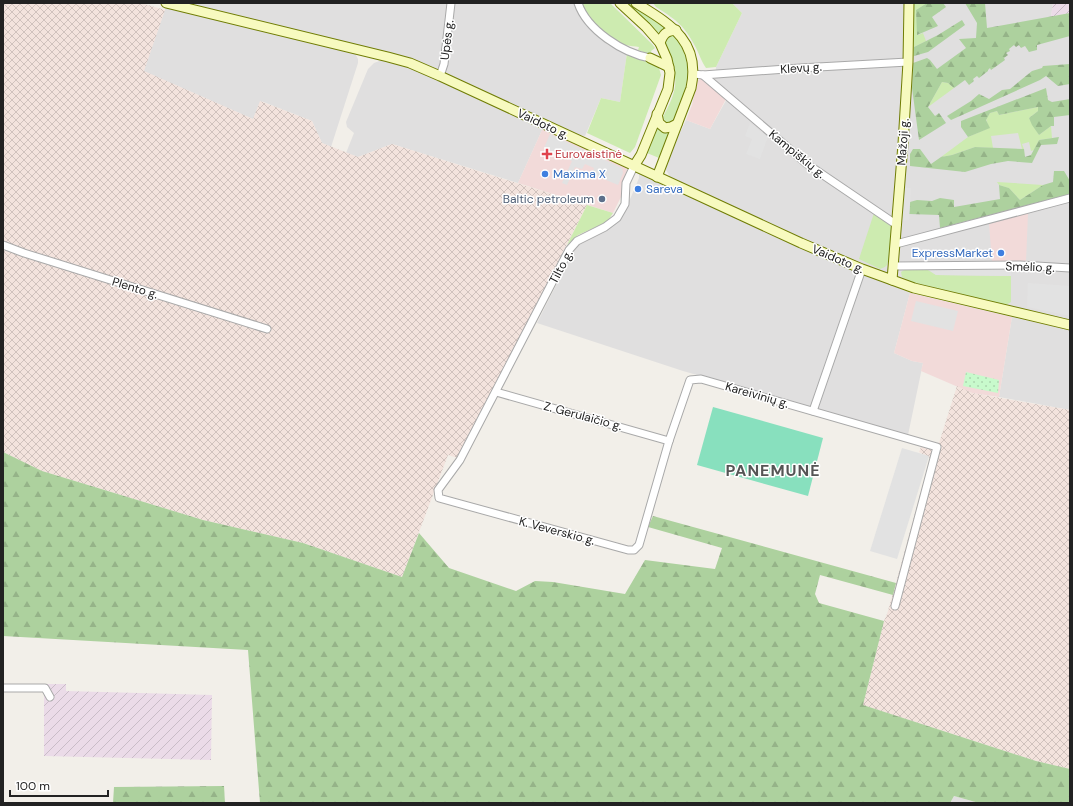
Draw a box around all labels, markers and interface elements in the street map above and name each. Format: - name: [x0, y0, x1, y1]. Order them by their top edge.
- street label: Upės g.: [437, 19, 457, 61]
- street label: Klevų g.: [780, 59, 822, 77]
- street label: Vaidoto g.: [515, 105, 571, 143]
- street label: Mažoji g.: [893, 118, 913, 166]
- street label: Kampiškių g.: [765, 126, 829, 182]
- place label: Eurovaistinė: [555, 146, 622, 162]
- marker: Eurovaistinė: [542, 149, 552, 159]
- place label: Maxima X: [553, 166, 606, 182]
- marker: Maxima X: [540, 169, 550, 179]
- place label: Sareva: [646, 181, 683, 197]
- marker: Sareva: [633, 184, 643, 194]
- place label: Baltic petroleum: [503, 191, 594, 207]
- marker: Baltic petroleum: [597, 194, 607, 204]
- street label: Vaidoto g.: [810, 241, 866, 277]
- place label: ExpressMarket: [912, 245, 993, 261]
- street label: Tilto g.: [545, 247, 577, 287]
- marker: ExpressMarket: [996, 248, 1006, 258]
- street label: Smėlio g.: [1005, 258, 1055, 276]
- street label: Plento g.: [110, 273, 160, 303]
- street label: Kareivinių g.: [723, 378, 791, 412]
- street label: Z. Gerulaičio g.: [542, 398, 624, 434]
- district label: PANEMUNĖ: [725, 460, 821, 481]
- street label: K. Veverskio g.: [517, 513, 597, 549]
- scale bar: [10, 772, 108, 798]
- text: 100 m: [16, 778, 50, 794]

